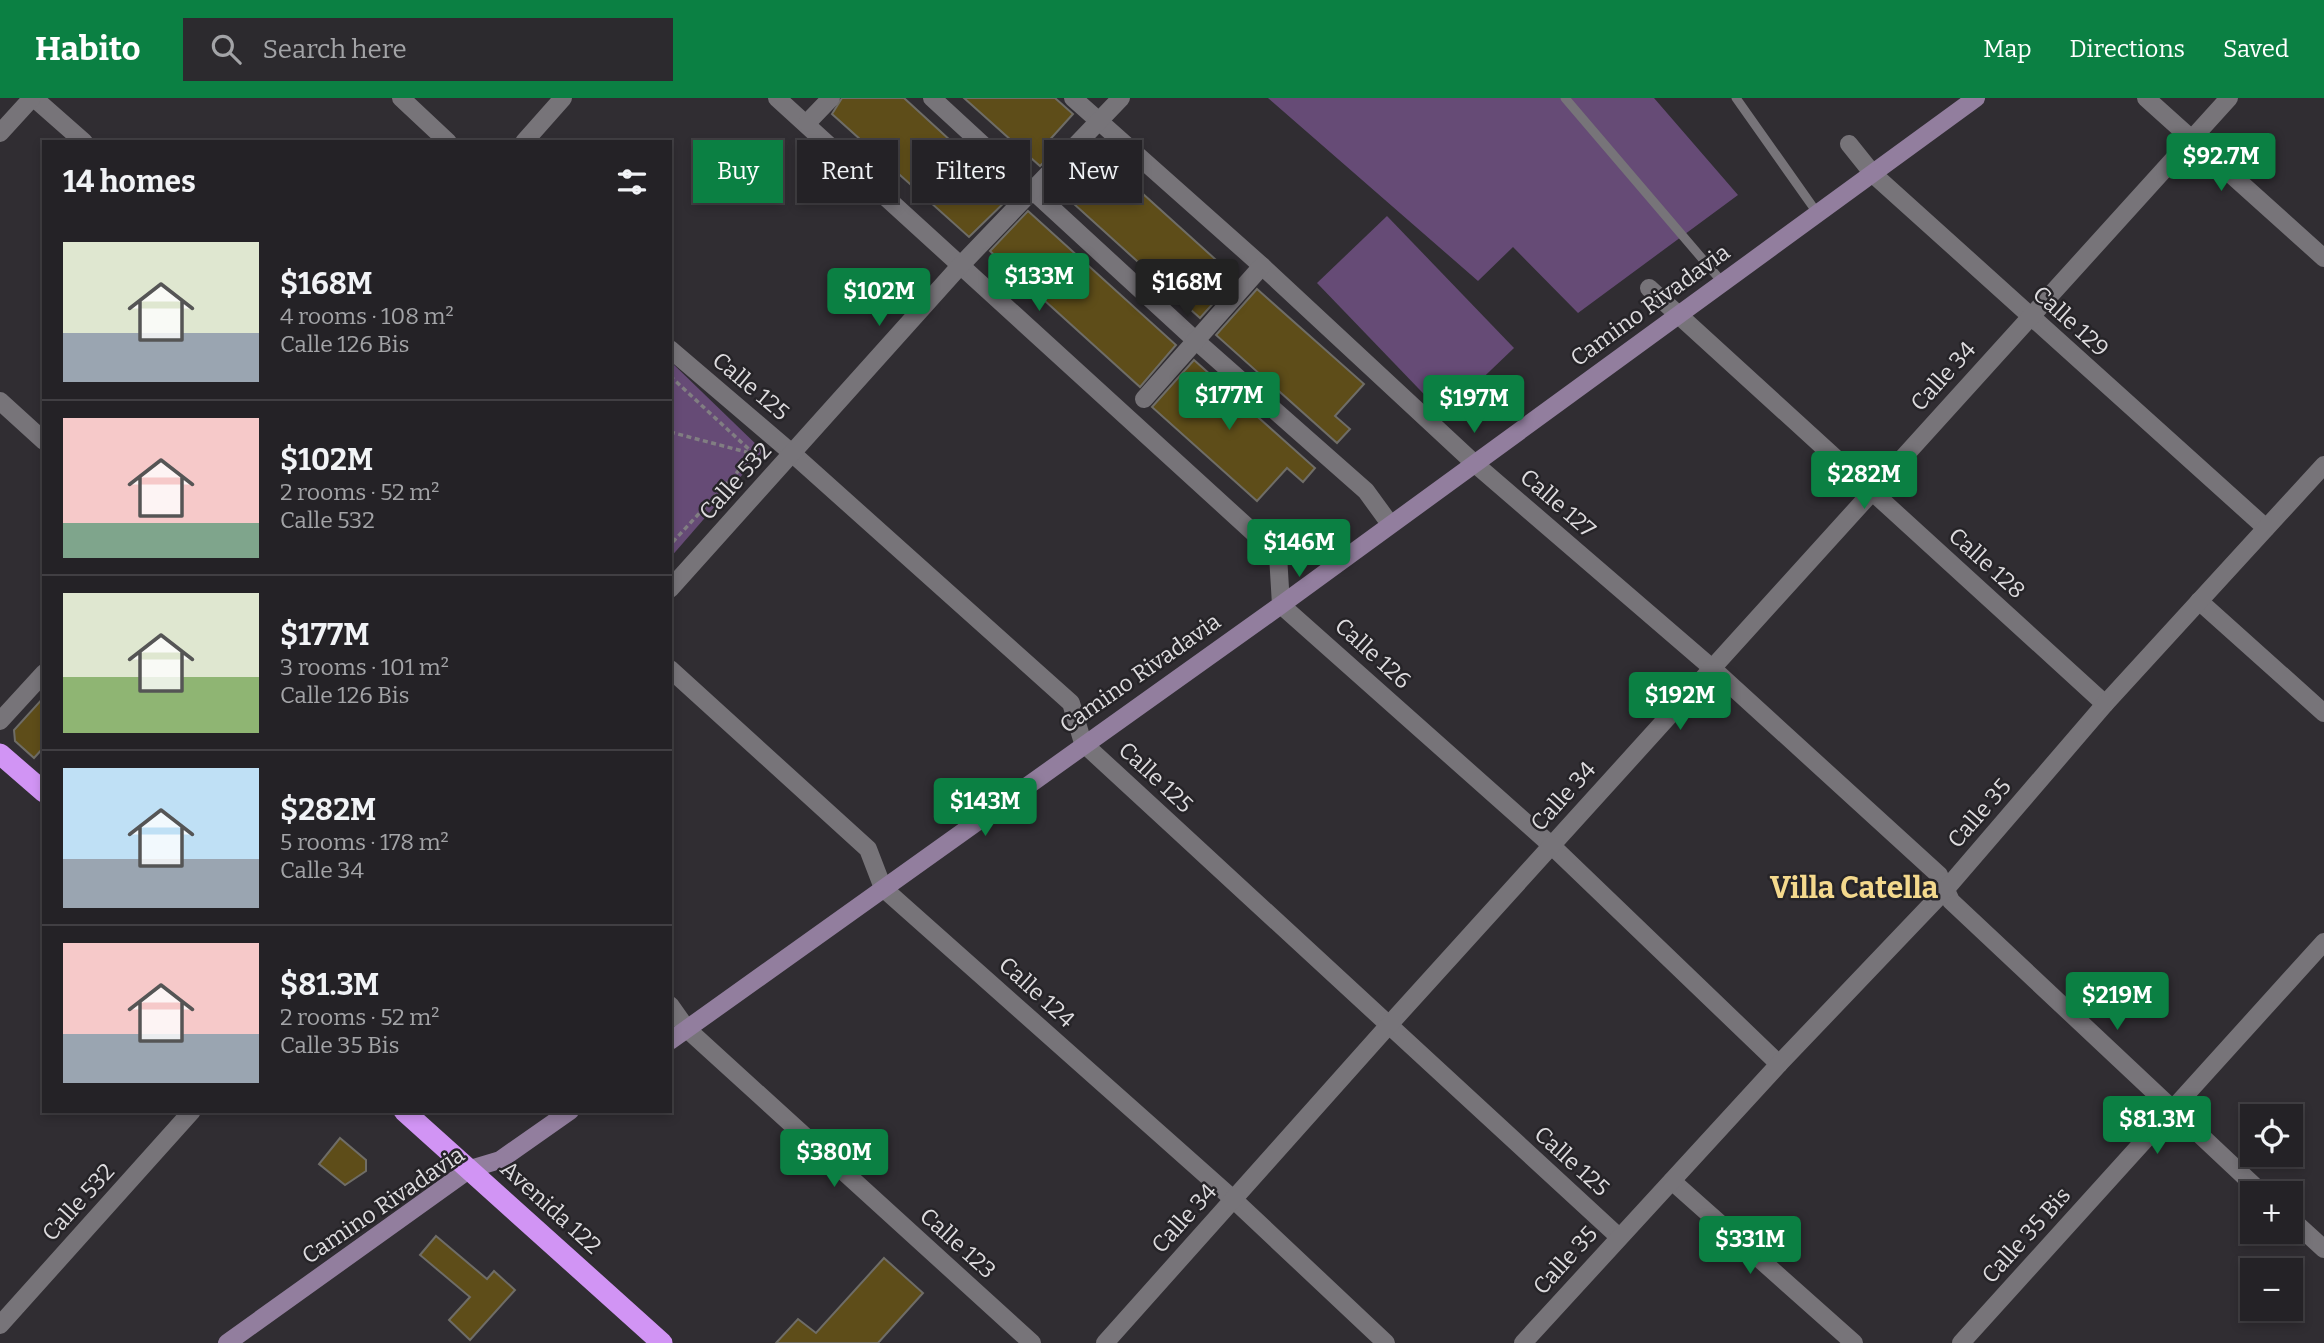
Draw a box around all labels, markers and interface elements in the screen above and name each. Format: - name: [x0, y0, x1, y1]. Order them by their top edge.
- search box: [183, 18, 673, 81]
- text: Habito: [35, 29, 141, 69]
- icon: search: [207, 30, 245, 68]
- text: Search here: [263, 34, 407, 65]
- text: Map: [1983, 35, 2032, 63]
- text: Directions: [2070, 35, 2185, 63]
- text: Saved: [2223, 35, 2289, 63]
- pin: $92.7M: [2164, 134, 2278, 193]
- chip: Buy: [693, 140, 783, 203]
- chip: Rent: [797, 140, 898, 203]
- chip: Filters: [912, 140, 1030, 203]
- chip: New: [1044, 140, 1142, 203]
- text: $92.7M: [2182, 142, 2260, 170]
- icon: filters: [613, 163, 651, 201]
- text: 14 homes: [63, 164, 196, 200]
- street label: Camino Rivadavia: [1565, 238, 1735, 372]
- pin: $133M: [990, 254, 1088, 313]
- pin: $168M: [1138, 260, 1236, 319]
- text: $133M: [1004, 262, 1074, 290]
- text: $168M: [280, 266, 372, 302]
- pin: $102M: [830, 268, 928, 328]
- text: $168M: [1152, 268, 1222, 296]
- icon: home: [119, 270, 203, 354]
- text: $102M: [843, 277, 915, 305]
- street label: Calle 129: [2027, 280, 2115, 362]
- text: 4 rooms · 108 m²: [280, 302, 454, 330]
- text: Calle 126 Bis: [280, 330, 410, 358]
- street label: Calle 34: [1905, 335, 1982, 417]
- street label: Calle 125: [707, 346, 795, 426]
- pin: $177M: [1180, 372, 1278, 432]
- pin: $197M: [1425, 376, 1523, 435]
- text: $177M: [1195, 381, 1263, 409]
- text: $197M: [1439, 384, 1509, 412]
- street label: Calle 532: [693, 436, 777, 526]
- text: $102M: [280, 442, 373, 478]
- icon: home: [119, 446, 203, 530]
- pin: $282M: [1815, 452, 1913, 511]
- text: $282M: [1827, 460, 1901, 488]
- street label: Calle 127: [1515, 463, 1602, 544]
- text: 2 rooms · 52 m²: [280, 478, 439, 506]
- text: Calle 532: [280, 506, 375, 534]
- pin: $146M: [1250, 519, 1348, 579]
- street label: Calle 128: [1943, 521, 2031, 605]
- text: $146M: [1263, 528, 1335, 556]
- street label: Camino Rivadavia: [1054, 607, 1226, 739]
- street label: Calle 126: [1329, 612, 1417, 694]
- text: $177M: [280, 617, 369, 653]
- icon: home: [119, 621, 203, 705]
- text: 3 rooms · 101 m²: [280, 653, 449, 681]
- pin: $192M: [1631, 672, 1729, 732]
- text: Calle 126 Bis: [280, 681, 410, 709]
- text: $192M: [1645, 681, 1715, 709]
- street label: Calle 125: [1113, 736, 1199, 818]
- street label: Calle 34: [1525, 755, 1602, 837]
- street label: Calle 35: [1941, 773, 2017, 853]
- pin: $143M: [936, 778, 1034, 838]
- text: $143M: [950, 787, 1020, 815]
- text: $282M: [280, 792, 376, 828]
- icon: home: [119, 796, 203, 880]
- text: 5 rooms · 178 m²: [280, 828, 449, 856]
- text: Calle 34: [280, 856, 364, 884]
- district label: Villa Catella: [1770, 870, 1939, 906]
- street label: Calle 124: [993, 951, 1081, 1034]
- text: $81.3M: [280, 967, 379, 1003]
- icon: home: [119, 971, 203, 1055]
- pin: $219M: [2068, 972, 2166, 1032]
- text: $219M: [2082, 981, 2152, 1009]
- text: 2 rooms · 52 m²: [280, 1003, 439, 1031]
- text: Calle 35 Bis: [280, 1031, 400, 1059]
- pin: $81.3M: [2100, 1096, 2214, 1156]
- map controls: [2240, 1104, 2303, 1321]
- button: locate: [2240, 1104, 2303, 1167]
- text: $81.3M: [2119, 1105, 2195, 1133]
- street label: Calle 125: [1529, 1120, 1615, 1202]
- pin: $380M: [785, 1130, 883, 1189]
- text: $380M: [796, 1138, 872, 1166]
- street label: Camino Rivadavia: [296, 1140, 470, 1270]
- street label: Avenida 122: [495, 1155, 607, 1259]
- street label: Calle 532: [36, 1157, 120, 1247]
- street label: Calle 34: [1146, 1177, 1223, 1259]
- street label: Calle 35 Bis: [1976, 1181, 2076, 1289]
- button: +: [2240, 1181, 2303, 1244]
- street label: Calle 123: [914, 1202, 1002, 1284]
- pin: $331M: [1701, 1216, 1799, 1276]
- street label: Calle 35: [1527, 1220, 1603, 1300]
- text: $331M: [1715, 1225, 1785, 1253]
- button: −: [2240, 1258, 2303, 1321]

